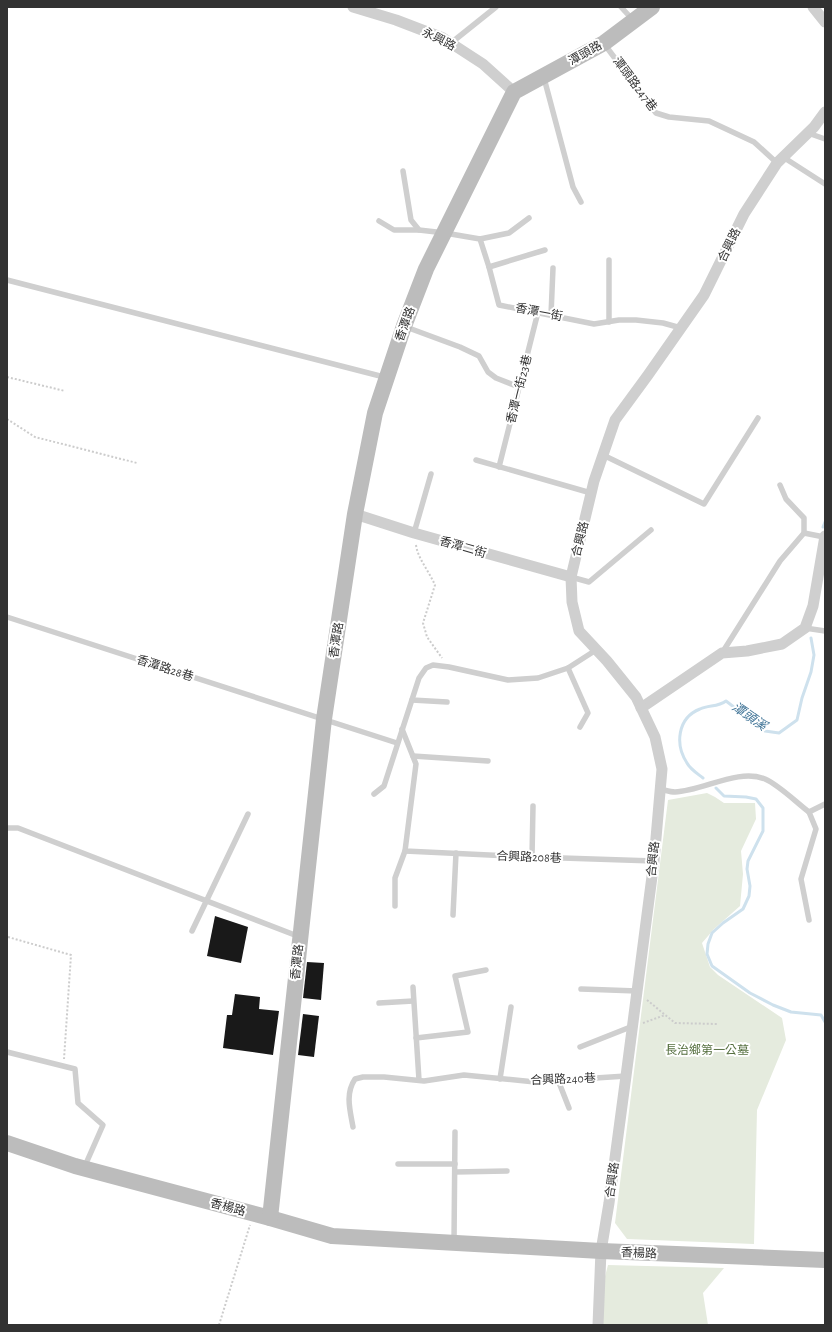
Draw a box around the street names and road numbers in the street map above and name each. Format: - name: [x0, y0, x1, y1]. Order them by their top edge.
- street label: 永興路: [420, 25, 458, 53]
- street label: 潭頭路: [566, 38, 604, 67]
- street label: 潭頭路247巷: [611, 54, 660, 113]
- street label: 合興路: [715, 226, 742, 264]
- street label: 香潭一街: [514, 301, 564, 322]
- street label: 香潭路: [392, 305, 417, 343]
- street label: 香潭一街23巷: [504, 353, 533, 425]
- street label: 合興路: [569, 520, 590, 558]
- street label: 香潭二街: [438, 534, 488, 559]
- street label: 香潭路: [326, 621, 345, 659]
- street label: 香潭路28巷: [135, 652, 195, 683]
- street label: 合興路: [644, 840, 661, 878]
- street label: 合興路208巷: [496, 849, 562, 864]
- street label: 香潭路: [288, 943, 305, 981]
- street label: 合興路240巷: [530, 1071, 596, 1086]
- street label: 合興路: [603, 1161, 620, 1199]
- street label: 香楊路: [209, 1196, 247, 1217]
- street label: 香楊路: [621, 1245, 657, 1260]

